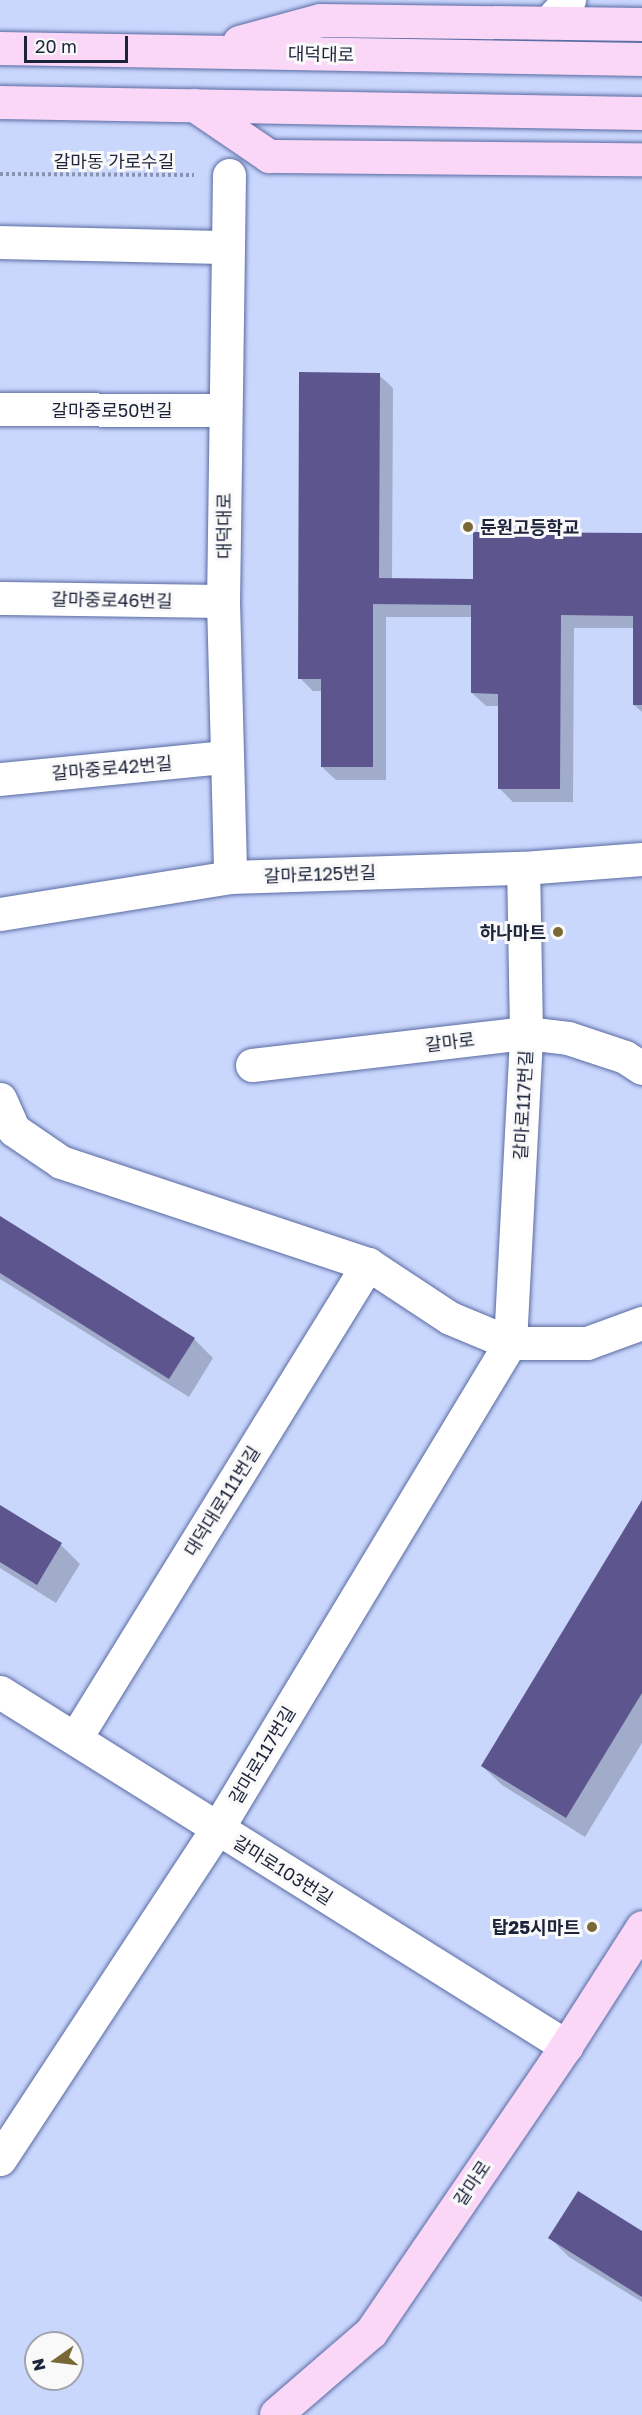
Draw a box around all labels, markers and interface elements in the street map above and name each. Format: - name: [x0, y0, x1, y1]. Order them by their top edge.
- scale bar: [27, 24, 130, 62]
- text: 20 m: [35, 35, 77, 57]
- street label: 대덕대로: [288, 43, 354, 65]
- street label: 갈마동 가로수길: [54, 150, 174, 172]
- street label: 갈마중로50번길: [52, 399, 172, 421]
- street label: 대덕대로: [213, 493, 235, 559]
- place label: 둔원고등학교: [480, 516, 579, 538]
- marker: 둔원고등학교: [461, 520, 475, 534]
- street label: 갈마중로46번길: [51, 588, 173, 612]
- street label: 갈마중로42번길: [51, 752, 173, 784]
- street label: 갈마로125번길: [263, 861, 377, 887]
- place label: 하나마트: [480, 921, 546, 943]
- marker: 하나마트: [551, 925, 565, 939]
- street label: 갈마로: [424, 1028, 476, 1056]
- street label: 갈마로117번길: [509, 1050, 537, 1160]
- street label: 대덕대로111번길: [180, 1442, 264, 1560]
- street label: 갈마로117번길: [224, 1702, 300, 1808]
- street label: 갈마로103번길: [229, 1831, 337, 1909]
- place label: 탑25시마트: [492, 1916, 580, 1938]
- marker: 탑25시마트: [585, 1920, 599, 1934]
- street label: 갈마로: [449, 2156, 495, 2210]
- north arrow: [24, 2331, 84, 2391]
- text: N: [27, 2357, 50, 2373]

